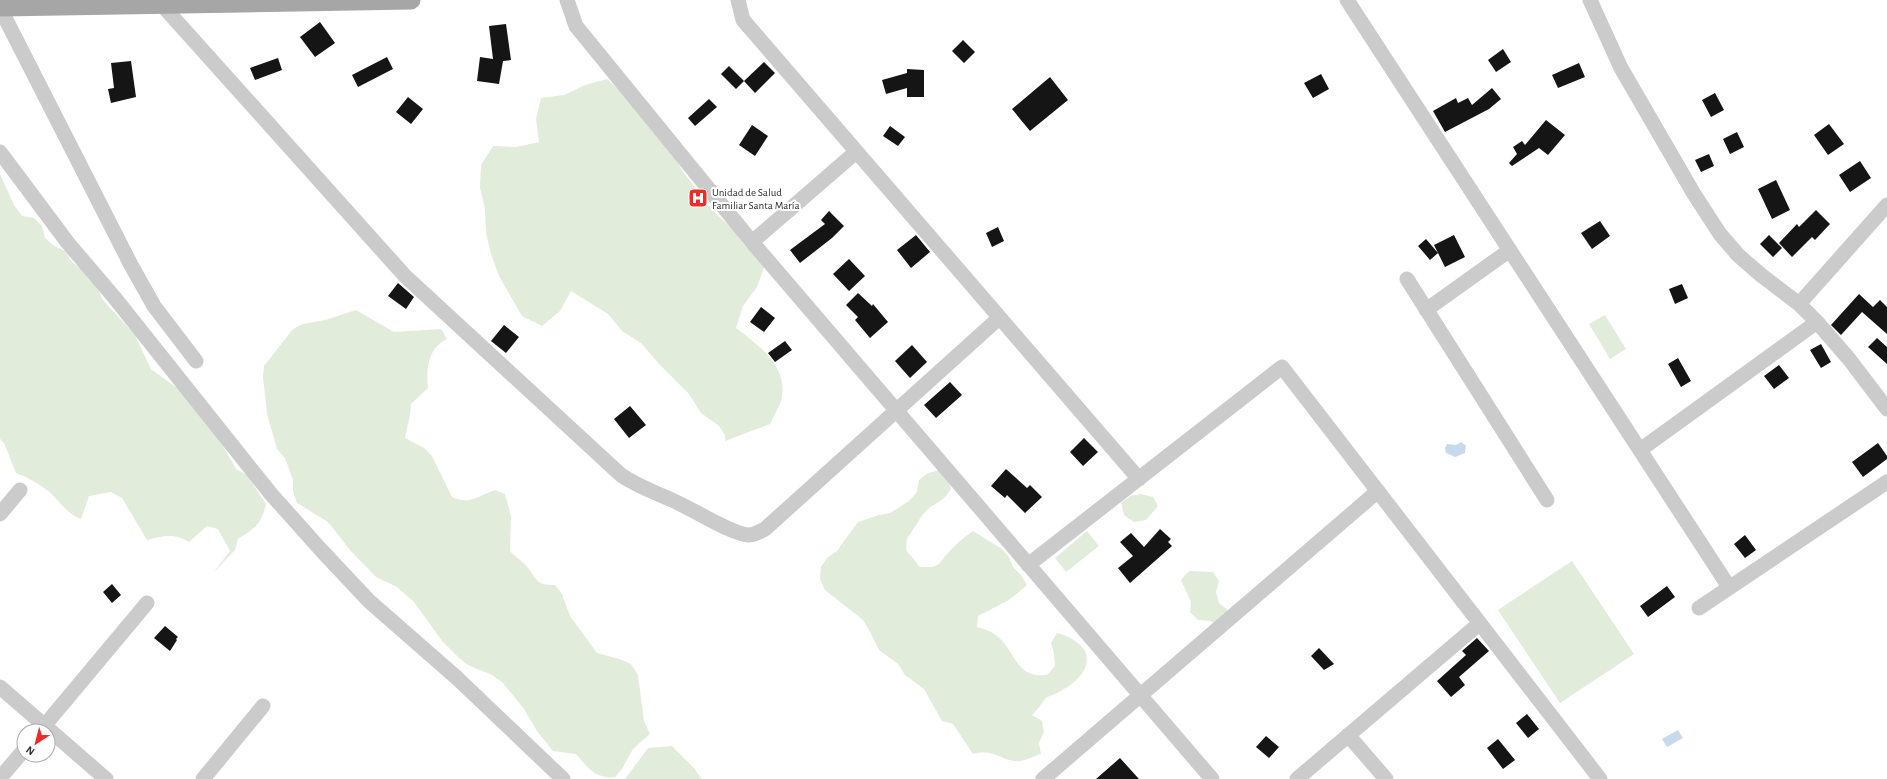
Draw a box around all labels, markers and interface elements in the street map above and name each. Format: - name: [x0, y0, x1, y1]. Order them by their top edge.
- hospital icon: Unidad de Salud Familiar Santa María: [687, 187, 709, 209]
- place label: Unidad de Salud Familiar Santa María: [712, 187, 799, 211]
- north arrow: [16, 723, 56, 763]
- text: N: [24, 744, 37, 757]

